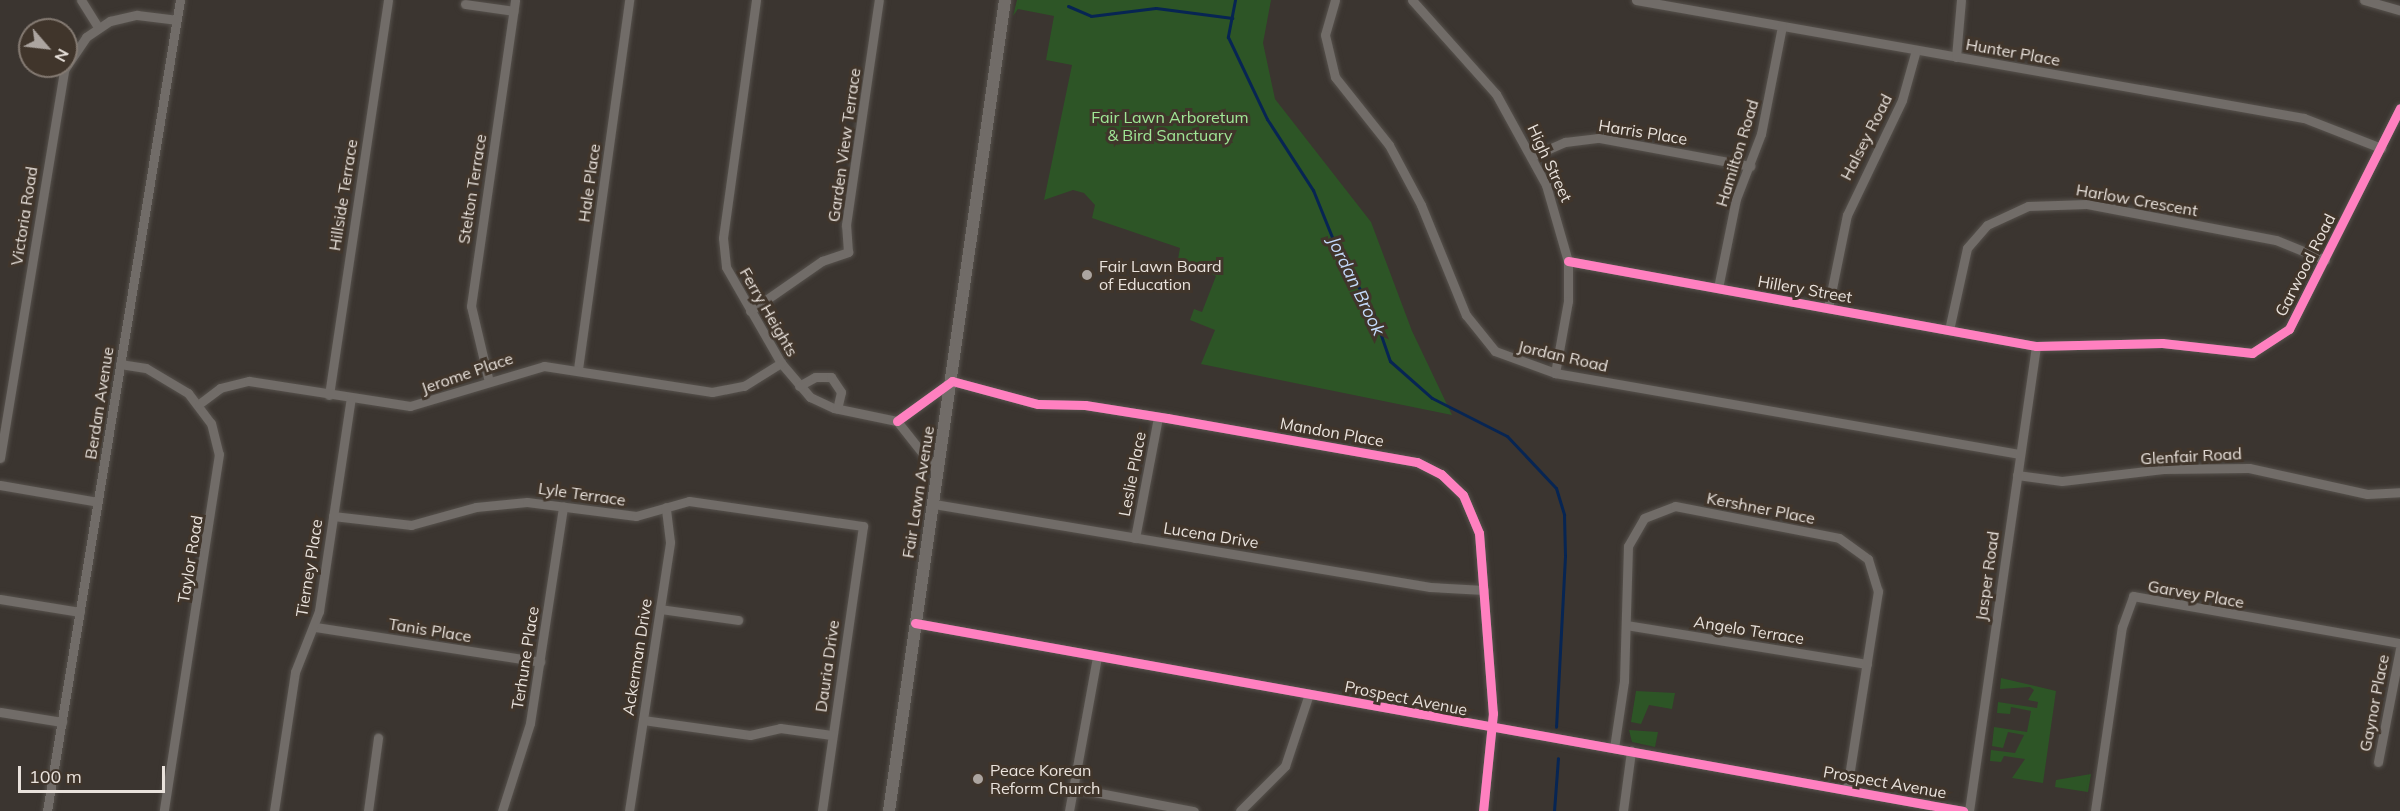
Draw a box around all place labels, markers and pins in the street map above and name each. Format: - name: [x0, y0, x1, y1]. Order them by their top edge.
- place label: Fair Lawn Board of Education: [1099, 256, 1222, 294]
- marker: Fair Lawn Board of Education: [1080, 268, 1094, 282]
- place label: Peace Korean Reform Church: [990, 760, 1100, 798]
- marker: Peace Korean Reform Church: [971, 772, 985, 786]

